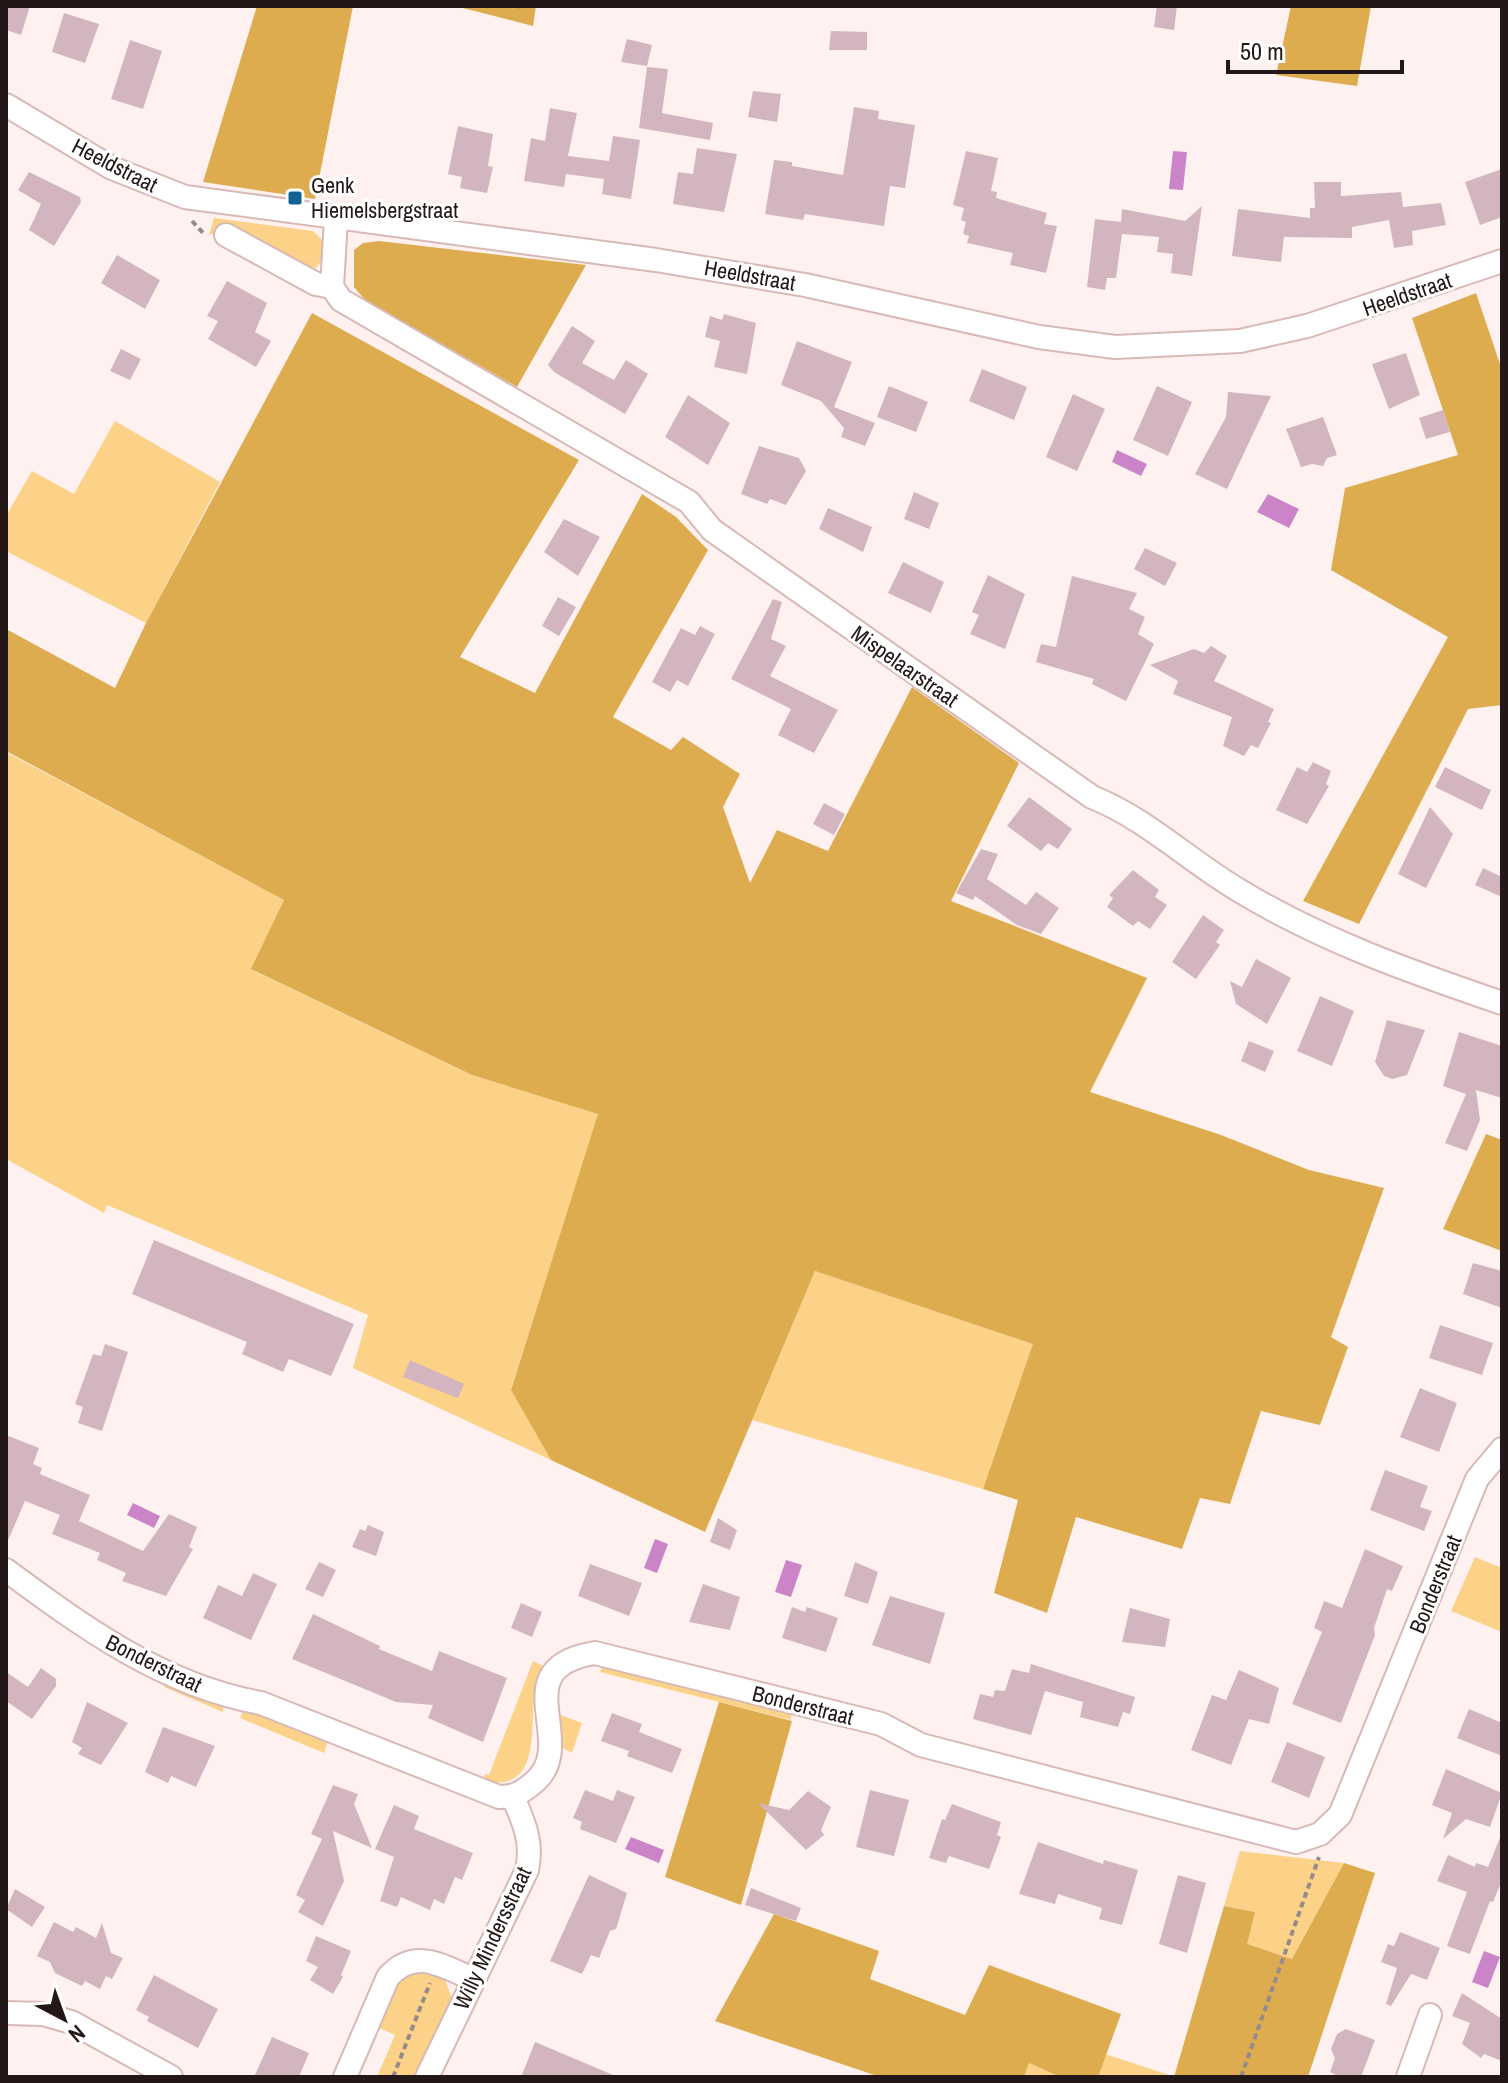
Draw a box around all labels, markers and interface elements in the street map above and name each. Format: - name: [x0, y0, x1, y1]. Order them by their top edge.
- scale bar: [1228, 24, 1402, 74]
- text: 50 m: [1240, 35, 1284, 67]
- street label: Heeldstraat: [67, 131, 163, 199]
- place label: Genk Hiemelsbergstraat: [311, 170, 458, 225]
- marker: Genk Hiemelsbergstraat: [286, 189, 304, 207]
- street label: Heeldstraat: [702, 252, 798, 298]
- street label: Heeldstraat: [1359, 265, 1455, 323]
- street label: Mispelaarstraat: [845, 618, 965, 714]
- street label: Bonderstraat: [1402, 1530, 1468, 1638]
- street label: Bonderstraat: [101, 1627, 207, 1699]
- street label: Bonderstraat: [749, 1678, 857, 1732]
- street label: Willy Mindersstraat: [446, 1862, 538, 2014]
- north arrow: [24, 1979, 104, 2059]
- text: N: [62, 2018, 92, 2050]

